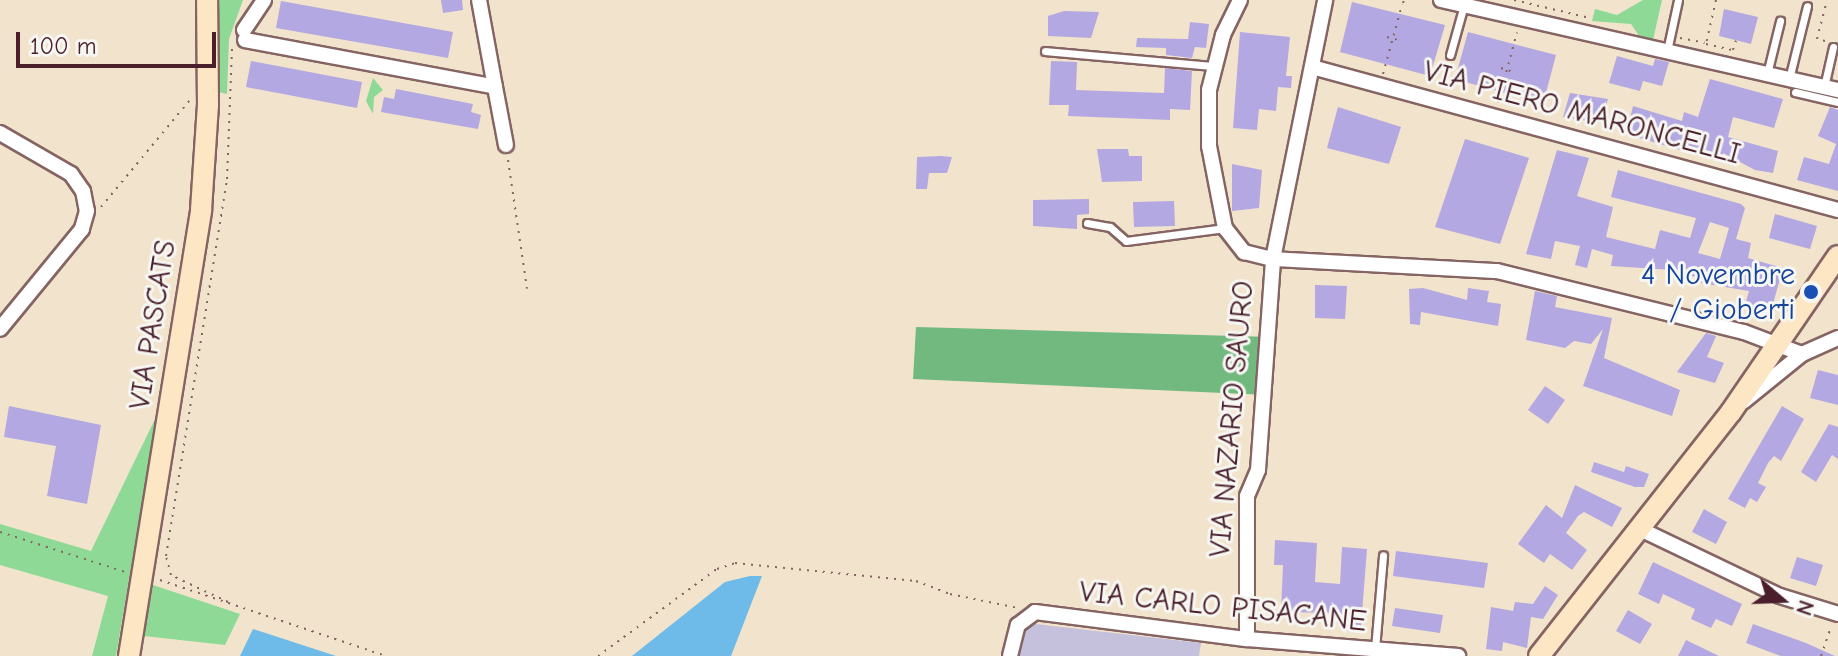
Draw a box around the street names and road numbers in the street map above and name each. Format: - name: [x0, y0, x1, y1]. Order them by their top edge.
- street label: VIA PIERO MARONCELLI: [1419, 53, 1745, 173]
- street label: VIA PASCATS: [122, 238, 184, 412]
- street label: VIA NAZARIO SAURO: [1202, 279, 1262, 559]
- street label: VIA CARLO PISACANE: [1078, 574, 1368, 640]

